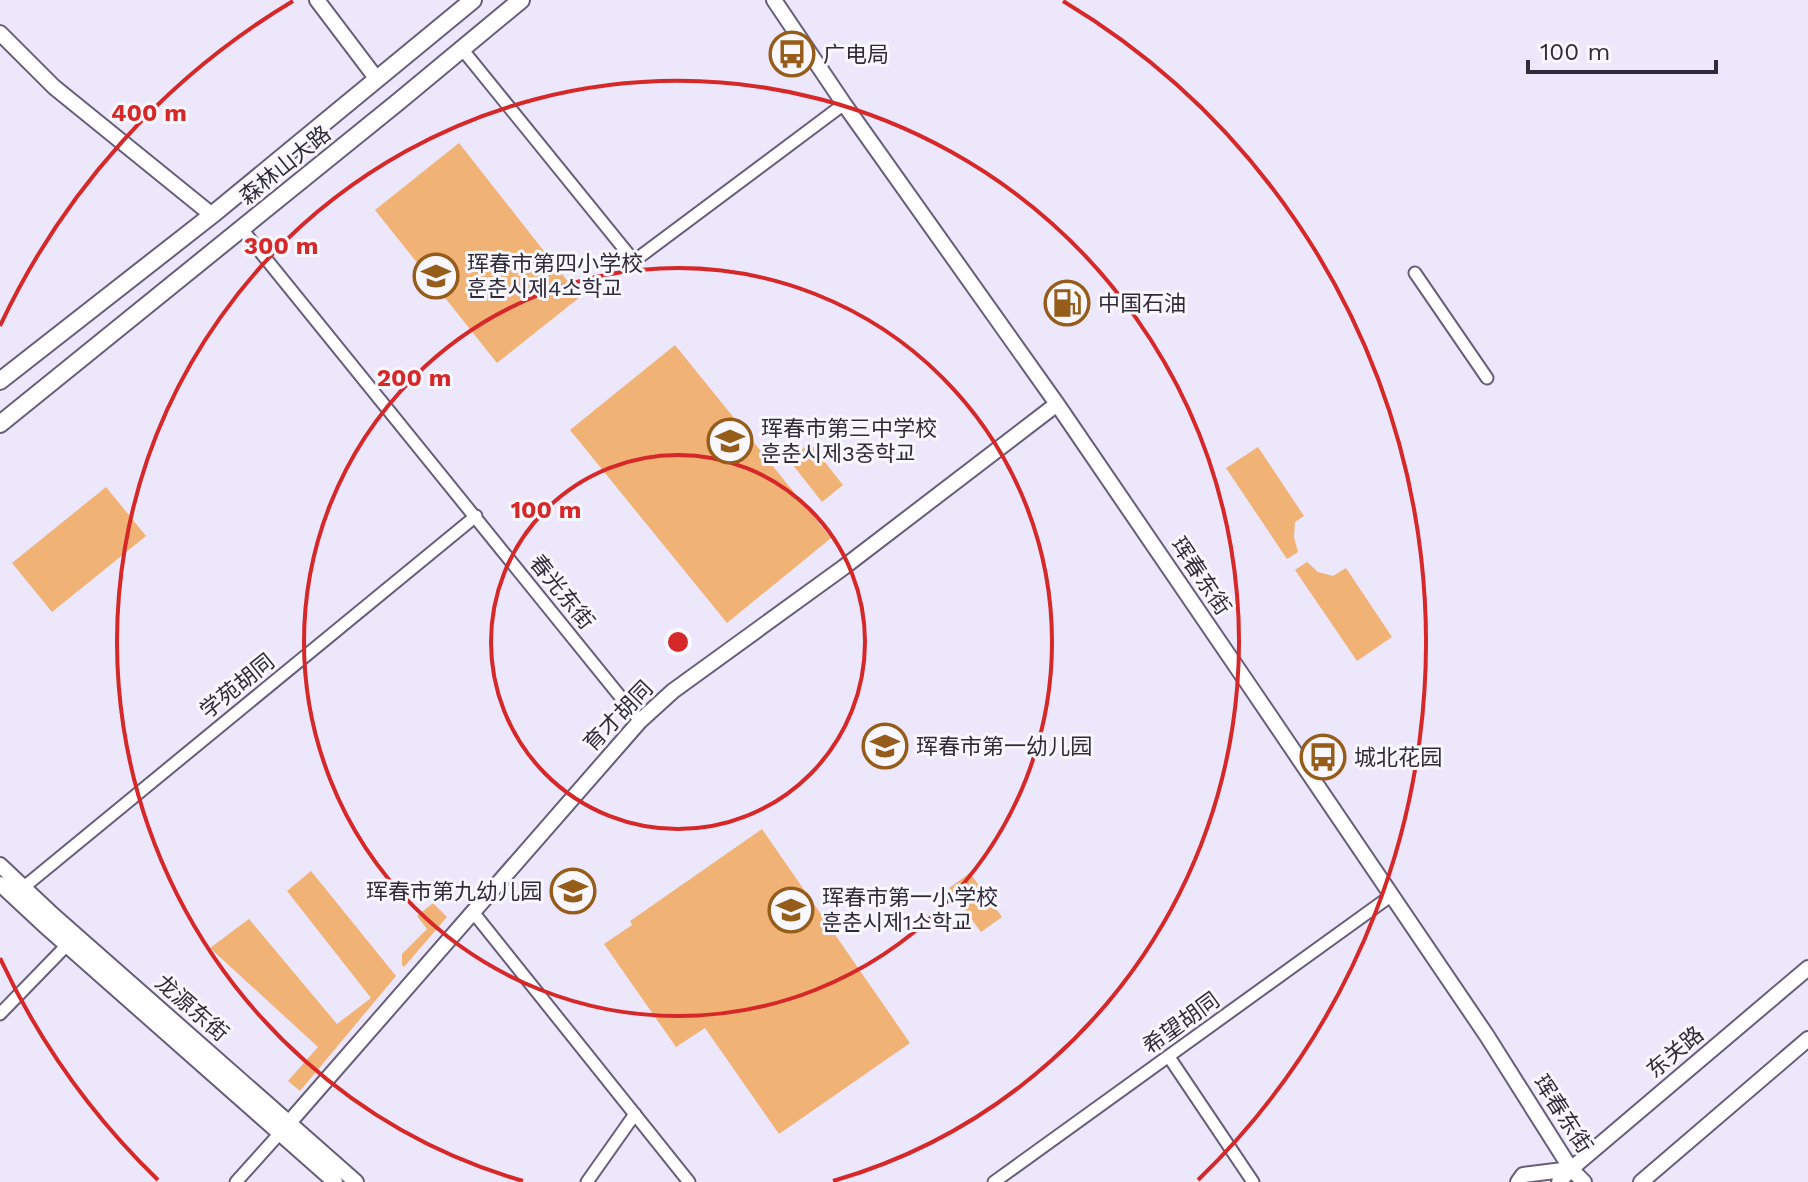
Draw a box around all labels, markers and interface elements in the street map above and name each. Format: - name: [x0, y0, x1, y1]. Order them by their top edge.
- scale bar: [1528, 24, 1716, 74]
- bus stop icon: 广电局: [768, 30, 816, 78]
- text: 100 m: [1540, 38, 1610, 66]
- place label: 广电局: [823, 42, 889, 67]
- text: 400 m: [111, 99, 187, 127]
- street label: 森林山大路: [234, 121, 336, 209]
- text: 300 m: [244, 232, 318, 260]
- place label: 珲春市第四小学校 훈춘시제4소학교: [467, 251, 643, 301]
- school or university icon: 珲春市第四小学校 훈춘시제4소학교: [412, 252, 460, 300]
- fuel station icon: 中国石油: [1043, 279, 1091, 327]
- place label: 中国石油: [1098, 291, 1186, 316]
- text: 200 m: [377, 364, 451, 392]
- place label: 珲春市第三中学校 훈춘시제3중학교: [761, 416, 937, 466]
- school or university icon: 珲春市第三中学校 훈춘시제3중학교: [706, 417, 754, 465]
- text: 100 m: [511, 496, 581, 524]
- street label: 珲春东街: [1166, 533, 1236, 619]
- street label: 春光东街: [525, 550, 599, 634]
- centre of rings: [664, 628, 692, 656]
- street label: 学苑胡同: [195, 649, 279, 723]
- street label: 育才胡同: [578, 676, 658, 756]
- school or university icon: 珲春市第一幼儿园: [861, 722, 909, 770]
- bus stop icon: 城北花园: [1299, 733, 1347, 781]
- place label: 珲春市第一幼儿园: [916, 734, 1092, 759]
- place label: 城北花园: [1354, 745, 1442, 770]
- school or university icon: 珲春市第九幼儿园: [549, 867, 597, 915]
- place label: 珲春市第九幼儿园: [366, 879, 542, 904]
- place label: 珲春市第一小学校 훈춘시제1소학교: [822, 885, 998, 935]
- school or university icon: 珲春市第一小学校 훈춘시제1소학교: [767, 886, 815, 934]
- street label: 龙源东街: [151, 970, 233, 1046]
- street label: 希望胡同: [1138, 987, 1224, 1059]
- street label: 东关路: [1642, 1021, 1708, 1083]
- street label: 珲春东街: [1529, 1070, 1597, 1158]

